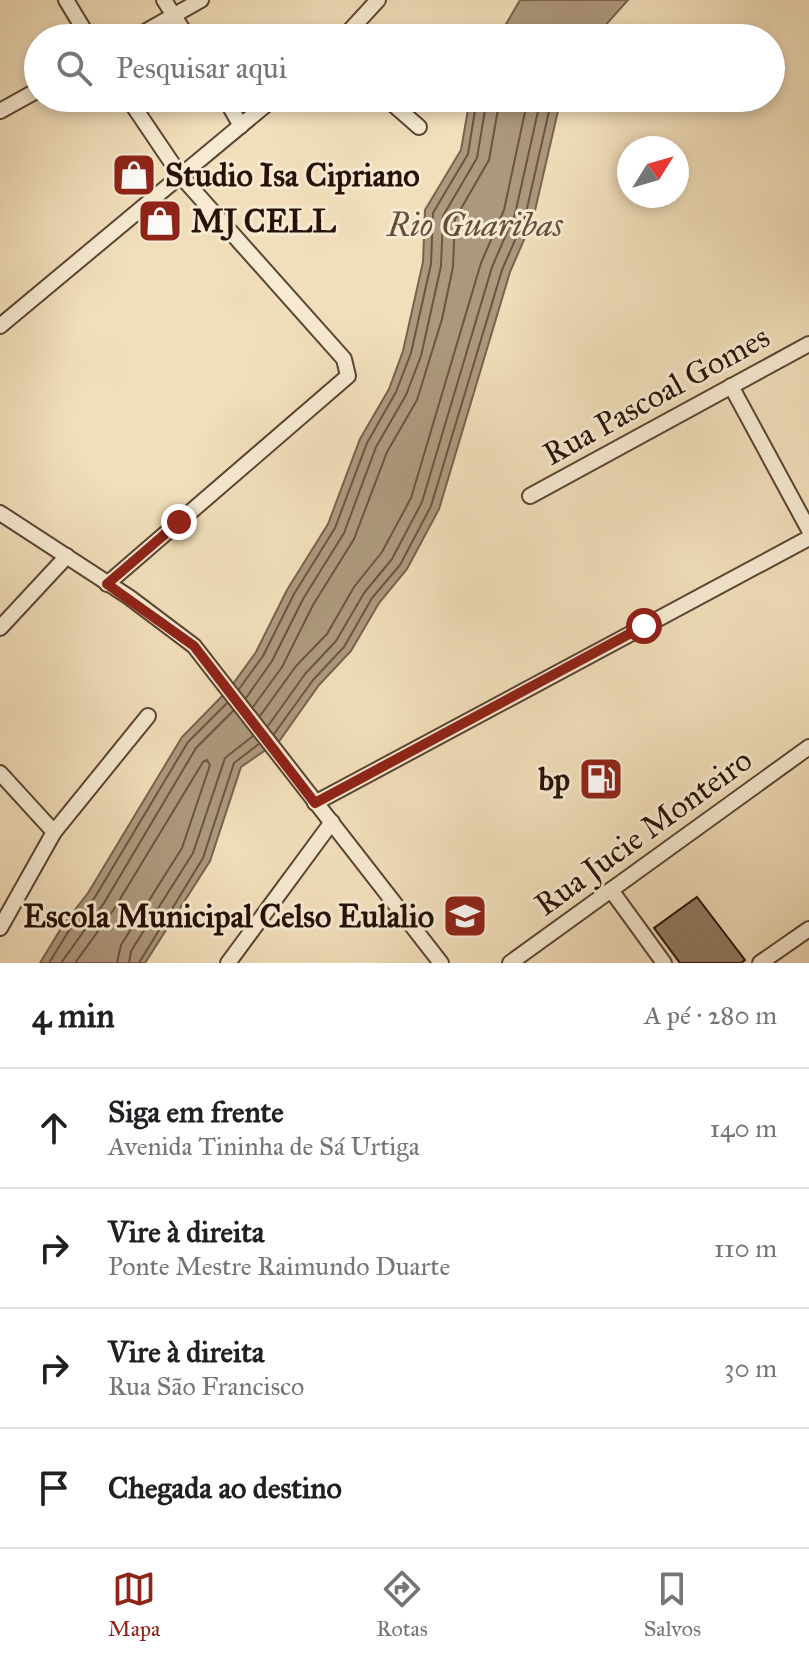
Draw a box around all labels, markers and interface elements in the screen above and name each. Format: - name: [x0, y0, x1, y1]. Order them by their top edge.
- search box: [24, 24, 785, 112]
- icon: search: [52, 46, 96, 90]
- text: Pesquisar aqui: [116, 50, 287, 86]
- north arrow: [617, 136, 689, 208]
- shop icon: Studio Isa Cipriano: [110, 151, 158, 199]
- place label: Studio Isa Cipriano: [165, 156, 420, 195]
- shop icon: MJ CELL: [136, 197, 184, 245]
- place label: MJ CELL: [191, 202, 336, 241]
- water label: Rio Guaribas: [386, 204, 564, 245]
- street label: Rua Pascoal Gomes: [536, 317, 776, 474]
- route end: [161, 504, 197, 540]
- route start: [626, 608, 662, 644]
- street label: Rua Jucie Monteiro: [527, 740, 760, 924]
- fuel station icon: bp: [577, 755, 625, 803]
- place label: bp: [537, 760, 570, 799]
- school or university icon: Escola Municipal Celso Eulalio: [441, 892, 489, 940]
- place label: Escola Municipal Celso Eulalio: [23, 897, 434, 936]
- text: 4 min: [32, 995, 115, 1036]
- text: A pé · 280 m: [644, 999, 777, 1031]
- text: Siga em frente: [108, 1094, 284, 1130]
- icon: ahead: [32, 1106, 76, 1150]
- text: 140 m: [710, 1112, 777, 1144]
- text: Avenida Tininha de Sá Urtiga: [108, 1130, 420, 1162]
- text: Vire à direita: [108, 1214, 264, 1250]
- icon: right: [32, 1226, 76, 1270]
- text: 110 m: [714, 1232, 777, 1264]
- text: Ponte Mestre Raimundo Duarte: [108, 1250, 450, 1282]
- text: Vire à direita: [108, 1334, 264, 1370]
- icon: right: [32, 1346, 76, 1390]
- text: 30 m: [724, 1352, 777, 1384]
- text: Rua São Francisco: [108, 1370, 304, 1402]
- icon: arrive: [32, 1466, 76, 1510]
- text: Chegada ao destino: [108, 1470, 342, 1506]
- tab: Mapa: [108, 1567, 160, 1642]
- tab: Rotas: [376, 1567, 428, 1642]
- tab: Salvos: [644, 1567, 701, 1642]

